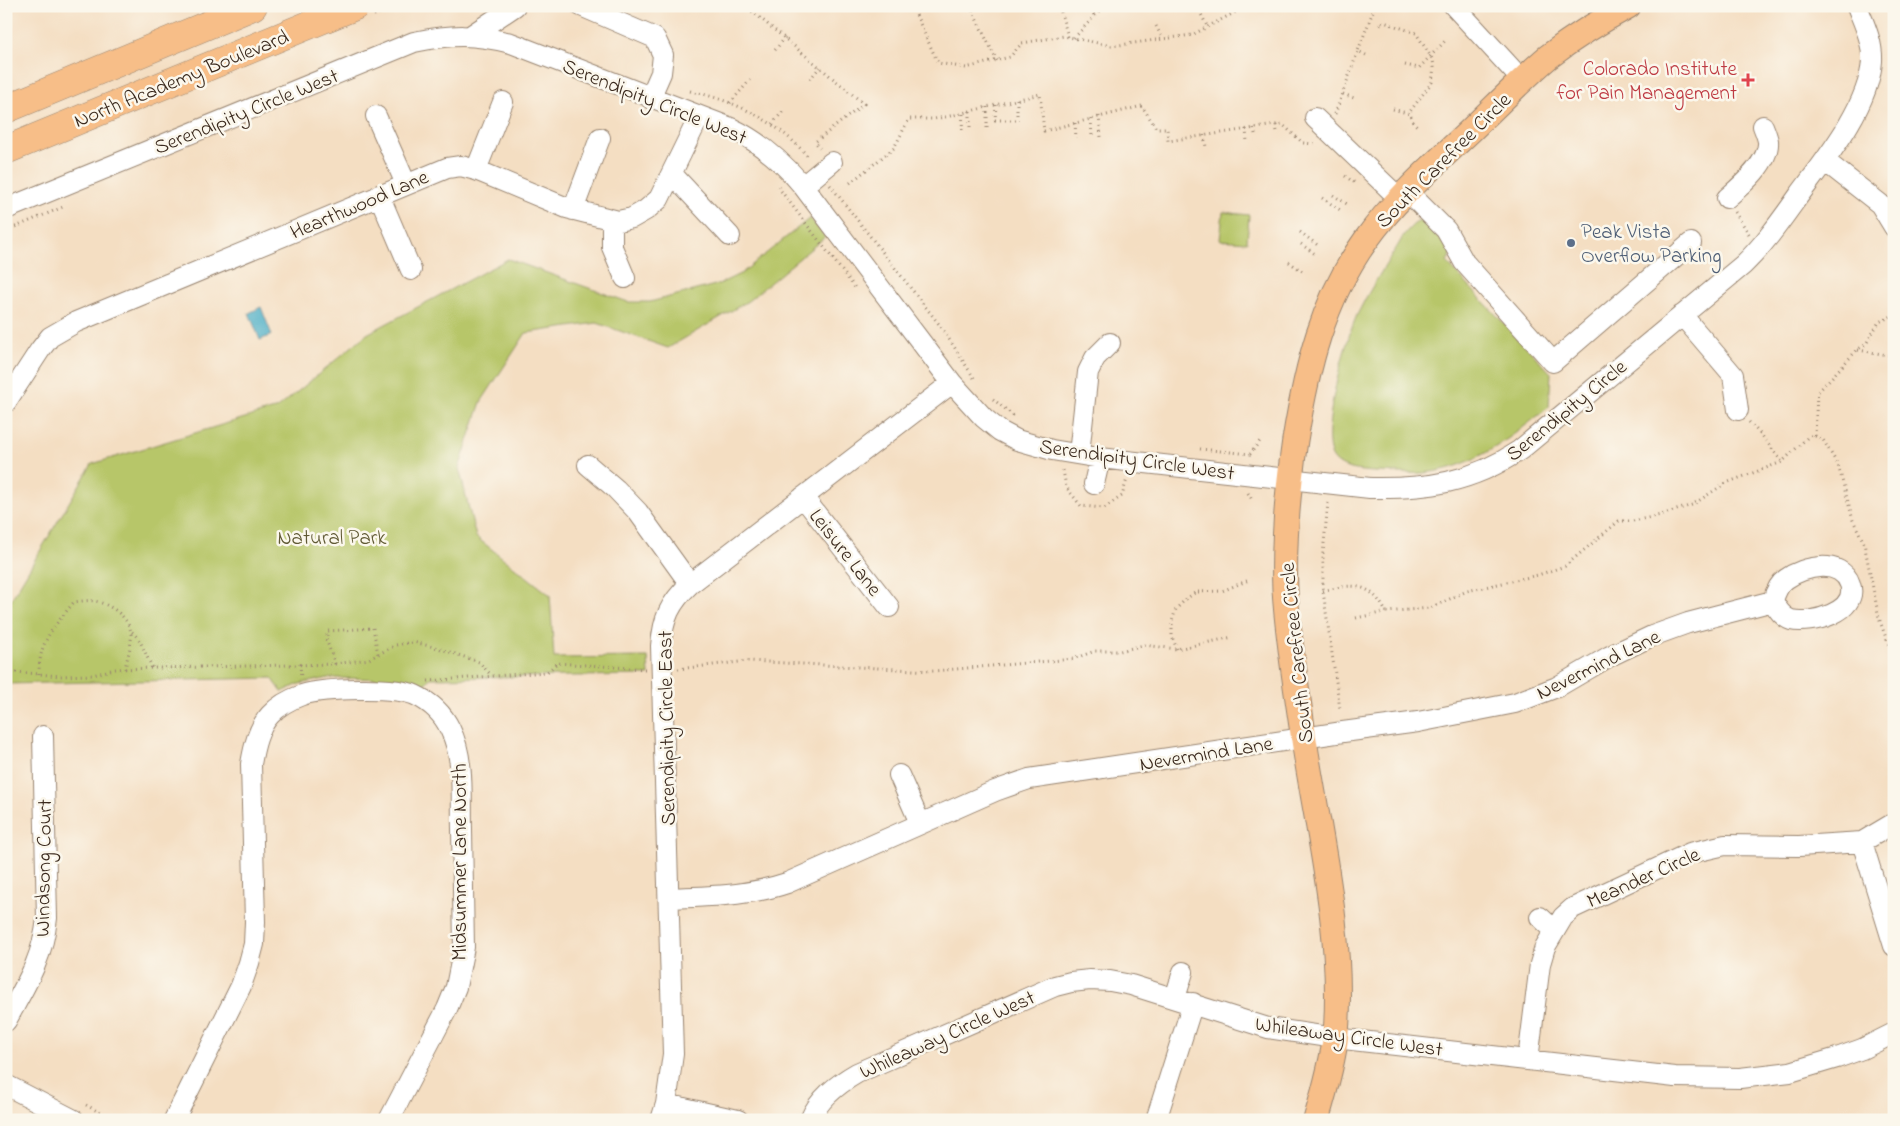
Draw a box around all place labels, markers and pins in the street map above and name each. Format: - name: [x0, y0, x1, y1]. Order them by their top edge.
- place label: Colorado Institute for Pain Management: [1556, 55, 1738, 111]
- marker: Colorado Institute for Pain Management: [1741, 73, 1755, 87]
- place label: Peak Vista Overflow Parking: [1581, 218, 1722, 274]
- marker: Peak Vista Overflow Parking: [1565, 237, 1577, 249]

